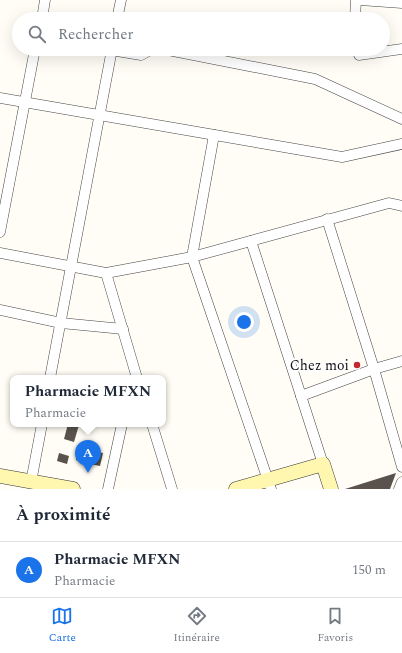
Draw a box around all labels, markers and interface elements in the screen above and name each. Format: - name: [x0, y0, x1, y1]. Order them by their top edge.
- search box: [12, 12, 390, 56]
- icon: search: [26, 23, 48, 45]
- text: Rechercher: [58, 23, 133, 46]
- your location: [234, 312, 254, 332]
- place label: Chez moi: [290, 355, 349, 376]
- marker: Chez moi: [352, 360, 362, 370]
- popup: [10, 375, 166, 427]
- text: Pharmacie MFXN: [25, 380, 151, 403]
- text: Pharmacie: [25, 403, 86, 423]
- pin: A: [75, 440, 101, 473]
- text: À proximité: [16, 502, 111, 528]
- text: Pharmacie MFXN: [54, 548, 180, 571]
- text: A: [24, 560, 34, 580]
- text: 150 m: [352, 560, 386, 580]
- text: Pharmacie: [54, 571, 115, 591]
- tab: Carte: [49, 605, 76, 646]
- tab: Itinéraire: [173, 605, 220, 646]
- tab: Favoris: [317, 605, 353, 646]

